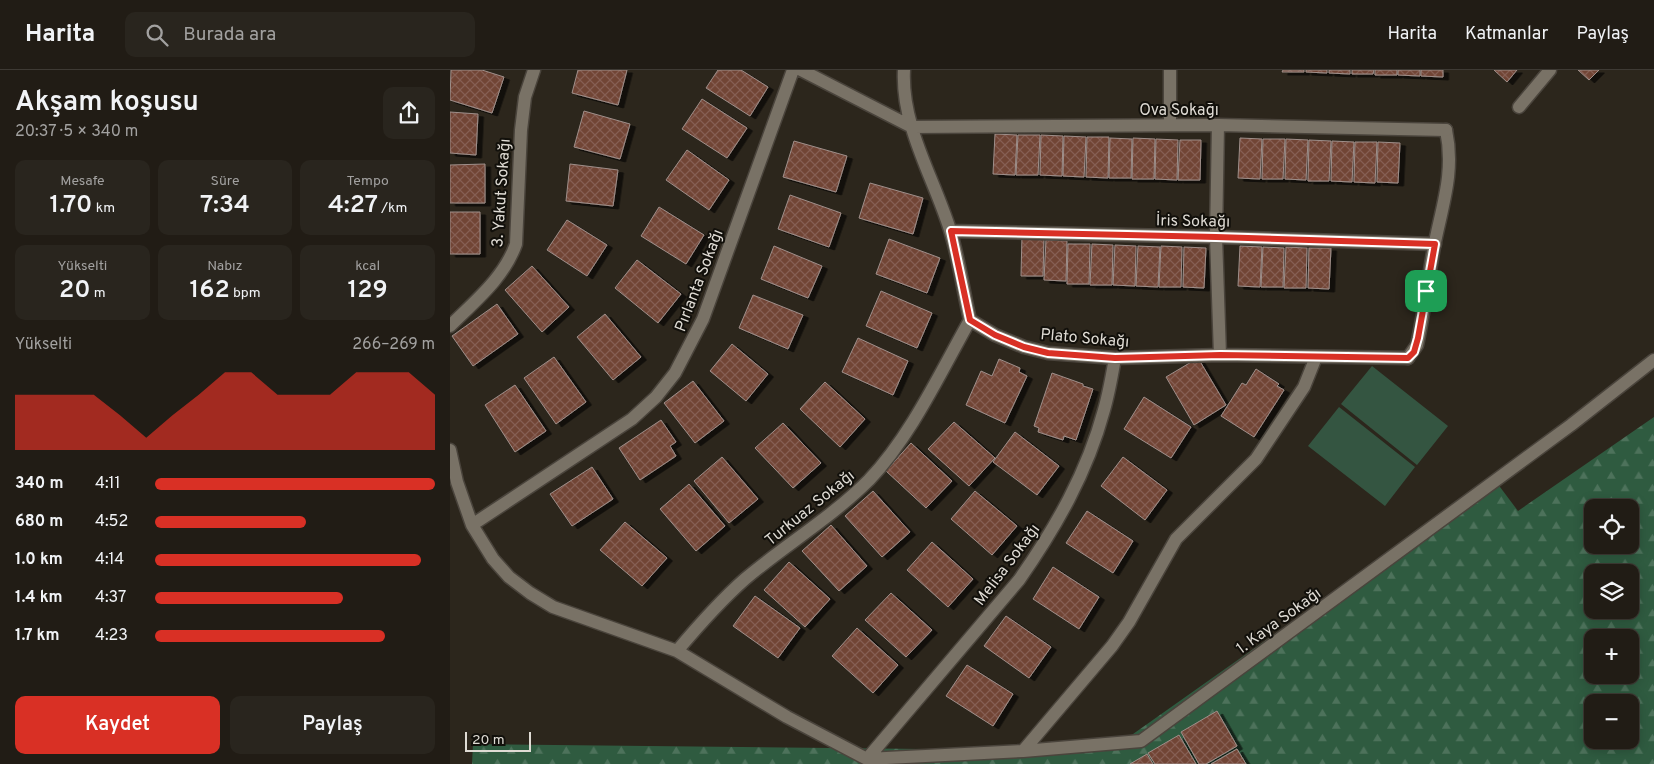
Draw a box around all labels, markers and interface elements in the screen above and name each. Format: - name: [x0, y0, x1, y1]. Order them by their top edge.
- search box: [125, 12, 475, 57]
- text: Harita: [25, 20, 95, 50]
- icon: search: [143, 21, 171, 49]
- text: Burada ara: [183, 23, 276, 47]
- text: Harita: [1388, 23, 1437, 46]
- text: Katmanlar: [1465, 23, 1548, 46]
- text: Paylaş: [1576, 23, 1629, 46]
- text: Akşam koşusu: [15, 85, 199, 121]
- button: share: [383, 87, 435, 139]
- street label: Ova Sokağı: [1139, 101, 1219, 121]
- text: 20:37 · 5 × 340 m: [15, 122, 138, 142]
- street label: 3. Yakut Sokağı: [488, 138, 516, 248]
- text: Mesafe: [60, 173, 104, 190]
- text: Süre: [211, 173, 239, 190]
- text: Tempo: [346, 173, 389, 190]
- text: 1.70: [50, 190, 92, 222]
- text: 7:34: [200, 190, 250, 222]
- text: 4:27: [328, 190, 378, 222]
- text: km: [92, 200, 115, 217]
- text: /km: [378, 200, 407, 217]
- street label: İris Sokağı: [1156, 210, 1230, 233]
- street label: Pırlanta Sokağı: [671, 227, 729, 335]
- text: Yükselti: [57, 258, 107, 275]
- text: Nabız: [207, 258, 243, 275]
- text: kcal: [355, 258, 380, 275]
- pin: [1405, 270, 1447, 312]
- text: 20: [59, 275, 91, 307]
- text: 162: [189, 275, 230, 307]
- text: 129: [348, 275, 388, 307]
- icon: arrive: [1412, 277, 1440, 305]
- text: m: [91, 285, 106, 302]
- text: bpm: [230, 285, 261, 302]
- street label: Plato Sokağı: [1040, 325, 1130, 353]
- text: Yükselti: [15, 335, 72, 355]
- text: 266–269 m: [352, 335, 435, 355]
- street label: Turkuaz Sokağı: [761, 466, 859, 551]
- text: 340 m: [15, 474, 63, 494]
- text: 4:11: [95, 474, 120, 494]
- map controls: [1584, 499, 1639, 749]
- button: locate: [1584, 499, 1639, 554]
- text: 680 m: [15, 512, 63, 532]
- text: 4:52: [95, 512, 128, 532]
- street label: Melisa Sokağı: [970, 520, 1045, 610]
- text: 1.0 km: [15, 550, 63, 570]
- text: 4:14: [95, 550, 124, 570]
- button: layers: [1584, 564, 1639, 619]
- street label: 1. Kaya Sokağı: [1233, 584, 1326, 659]
- text: 1.4 km: [15, 588, 63, 608]
- text: 4:37: [95, 588, 126, 608]
- text: 1.7 km: [15, 626, 60, 646]
- text: 4:23: [95, 626, 128, 646]
- button: +: [1584, 629, 1639, 684]
- button: −: [1584, 694, 1639, 749]
- button: Kaydet: [15, 696, 220, 754]
- button: Paylaş: [230, 696, 435, 754]
- scale bar: [465, 729, 531, 752]
- text: 20 m: [472, 732, 505, 749]

